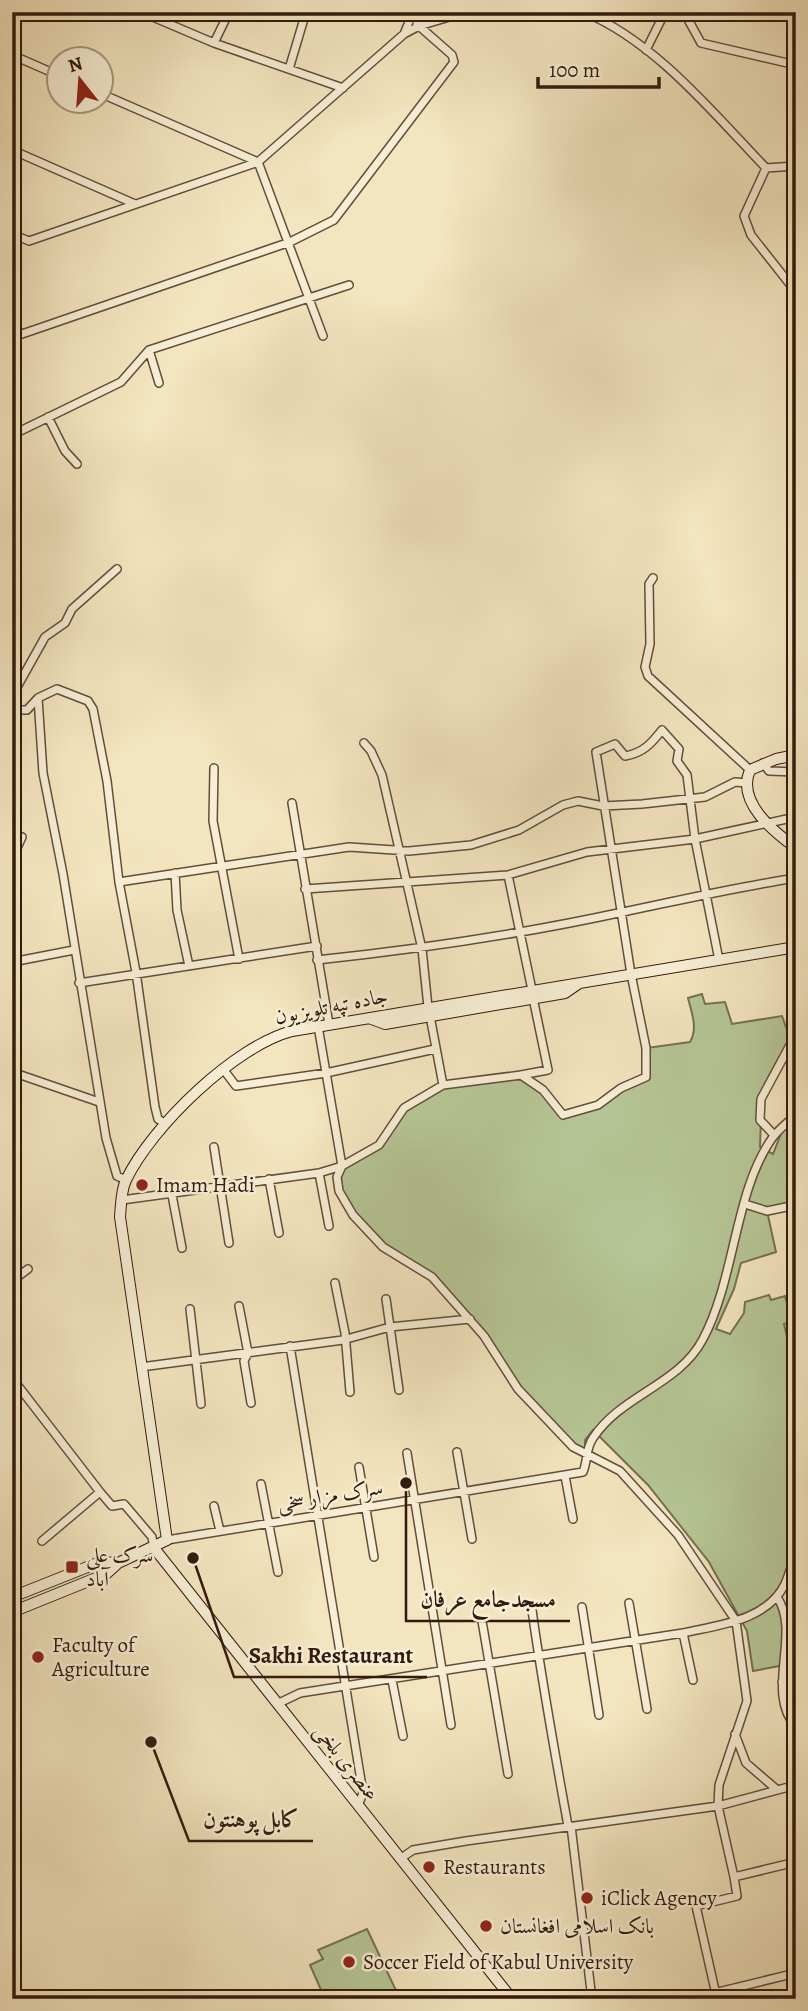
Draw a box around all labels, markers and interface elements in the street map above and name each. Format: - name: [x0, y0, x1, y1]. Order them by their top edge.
- north arrow: [46, 46, 116, 116]
- scale bar: [538, 46, 659, 90]
- text: N: [65, 50, 86, 79]
- text: 100 m: [549, 56, 600, 84]
- street label: جاده تپه تلویزیون: [272, 981, 390, 1031]
- place label: Imam Hadi: [156, 1171, 255, 1199]
- marker: Imam Hadi: [134, 1177, 150, 1193]
- street label: سرک مزار سخی: [275, 1473, 385, 1518]
- place label: سرک علی آباد: [86, 1541, 153, 1593]
- marker: سرک علی آباد: [64, 1559, 80, 1575]
- callout: مسجدجامع عرفان: [406, 1577, 570, 1621]
- text: مسجدجامع عرفان: [420, 1584, 556, 1621]
- place label: Faculty of Agriculture: [51, 1631, 150, 1683]
- callout: Sakhi Restaurant: [234, 1633, 427, 1677]
- text: Sakhi Restaurant: [249, 1640, 414, 1671]
- marker: Faculty of Agriculture: [30, 1649, 46, 1665]
- street label: عنصری بلخی: [308, 1718, 386, 1806]
- callout: کابل پوهنتون: [189, 1797, 313, 1841]
- text: کابل پوهنتون: [203, 1804, 299, 1836]
- place label: Restaurants: [443, 1853, 546, 1881]
- marker: Restaurants: [421, 1859, 437, 1875]
- place label: iClick Agency: [601, 1884, 717, 1912]
- marker: iClick Agency: [579, 1890, 595, 1906]
- place label: بانک اسلامی افغانستان: [500, 1912, 654, 1940]
- marker: بانک اسلامی افغانستان: [478, 1918, 494, 1934]
- place label: Soccer Field of Kabul University: [363, 1948, 634, 1976]
- marker: Soccer Field of Kabul University: [341, 1954, 357, 1970]

